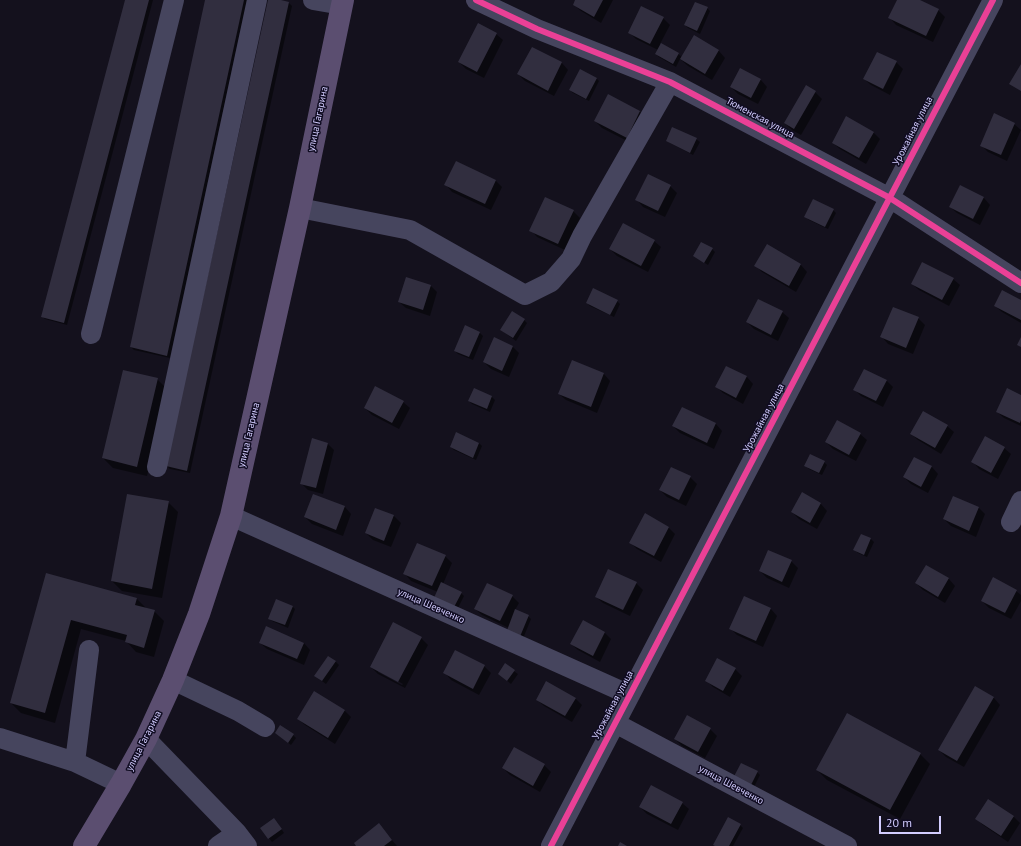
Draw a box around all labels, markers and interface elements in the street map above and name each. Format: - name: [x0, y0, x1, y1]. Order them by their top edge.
- street label: улица Гагарина: [305, 85, 331, 153]
- street label: Урожайная улица: [890, 94, 936, 168]
- street label: Тюменская улица: [724, 95, 796, 141]
- street label: Урожайная улица: [741, 382, 787, 454]
- street label: улица Гагарина: [236, 401, 262, 469]
- street label: улица Шевченко: [396, 586, 466, 626]
- street label: Урожайная улица: [590, 669, 636, 741]
- street label: улица Гагарина: [124, 709, 164, 773]
- street label: улица Шевченко: [696, 763, 766, 807]
- scale bar: [881, 808, 943, 834]
- text: 20 m: [886, 815, 912, 830]

